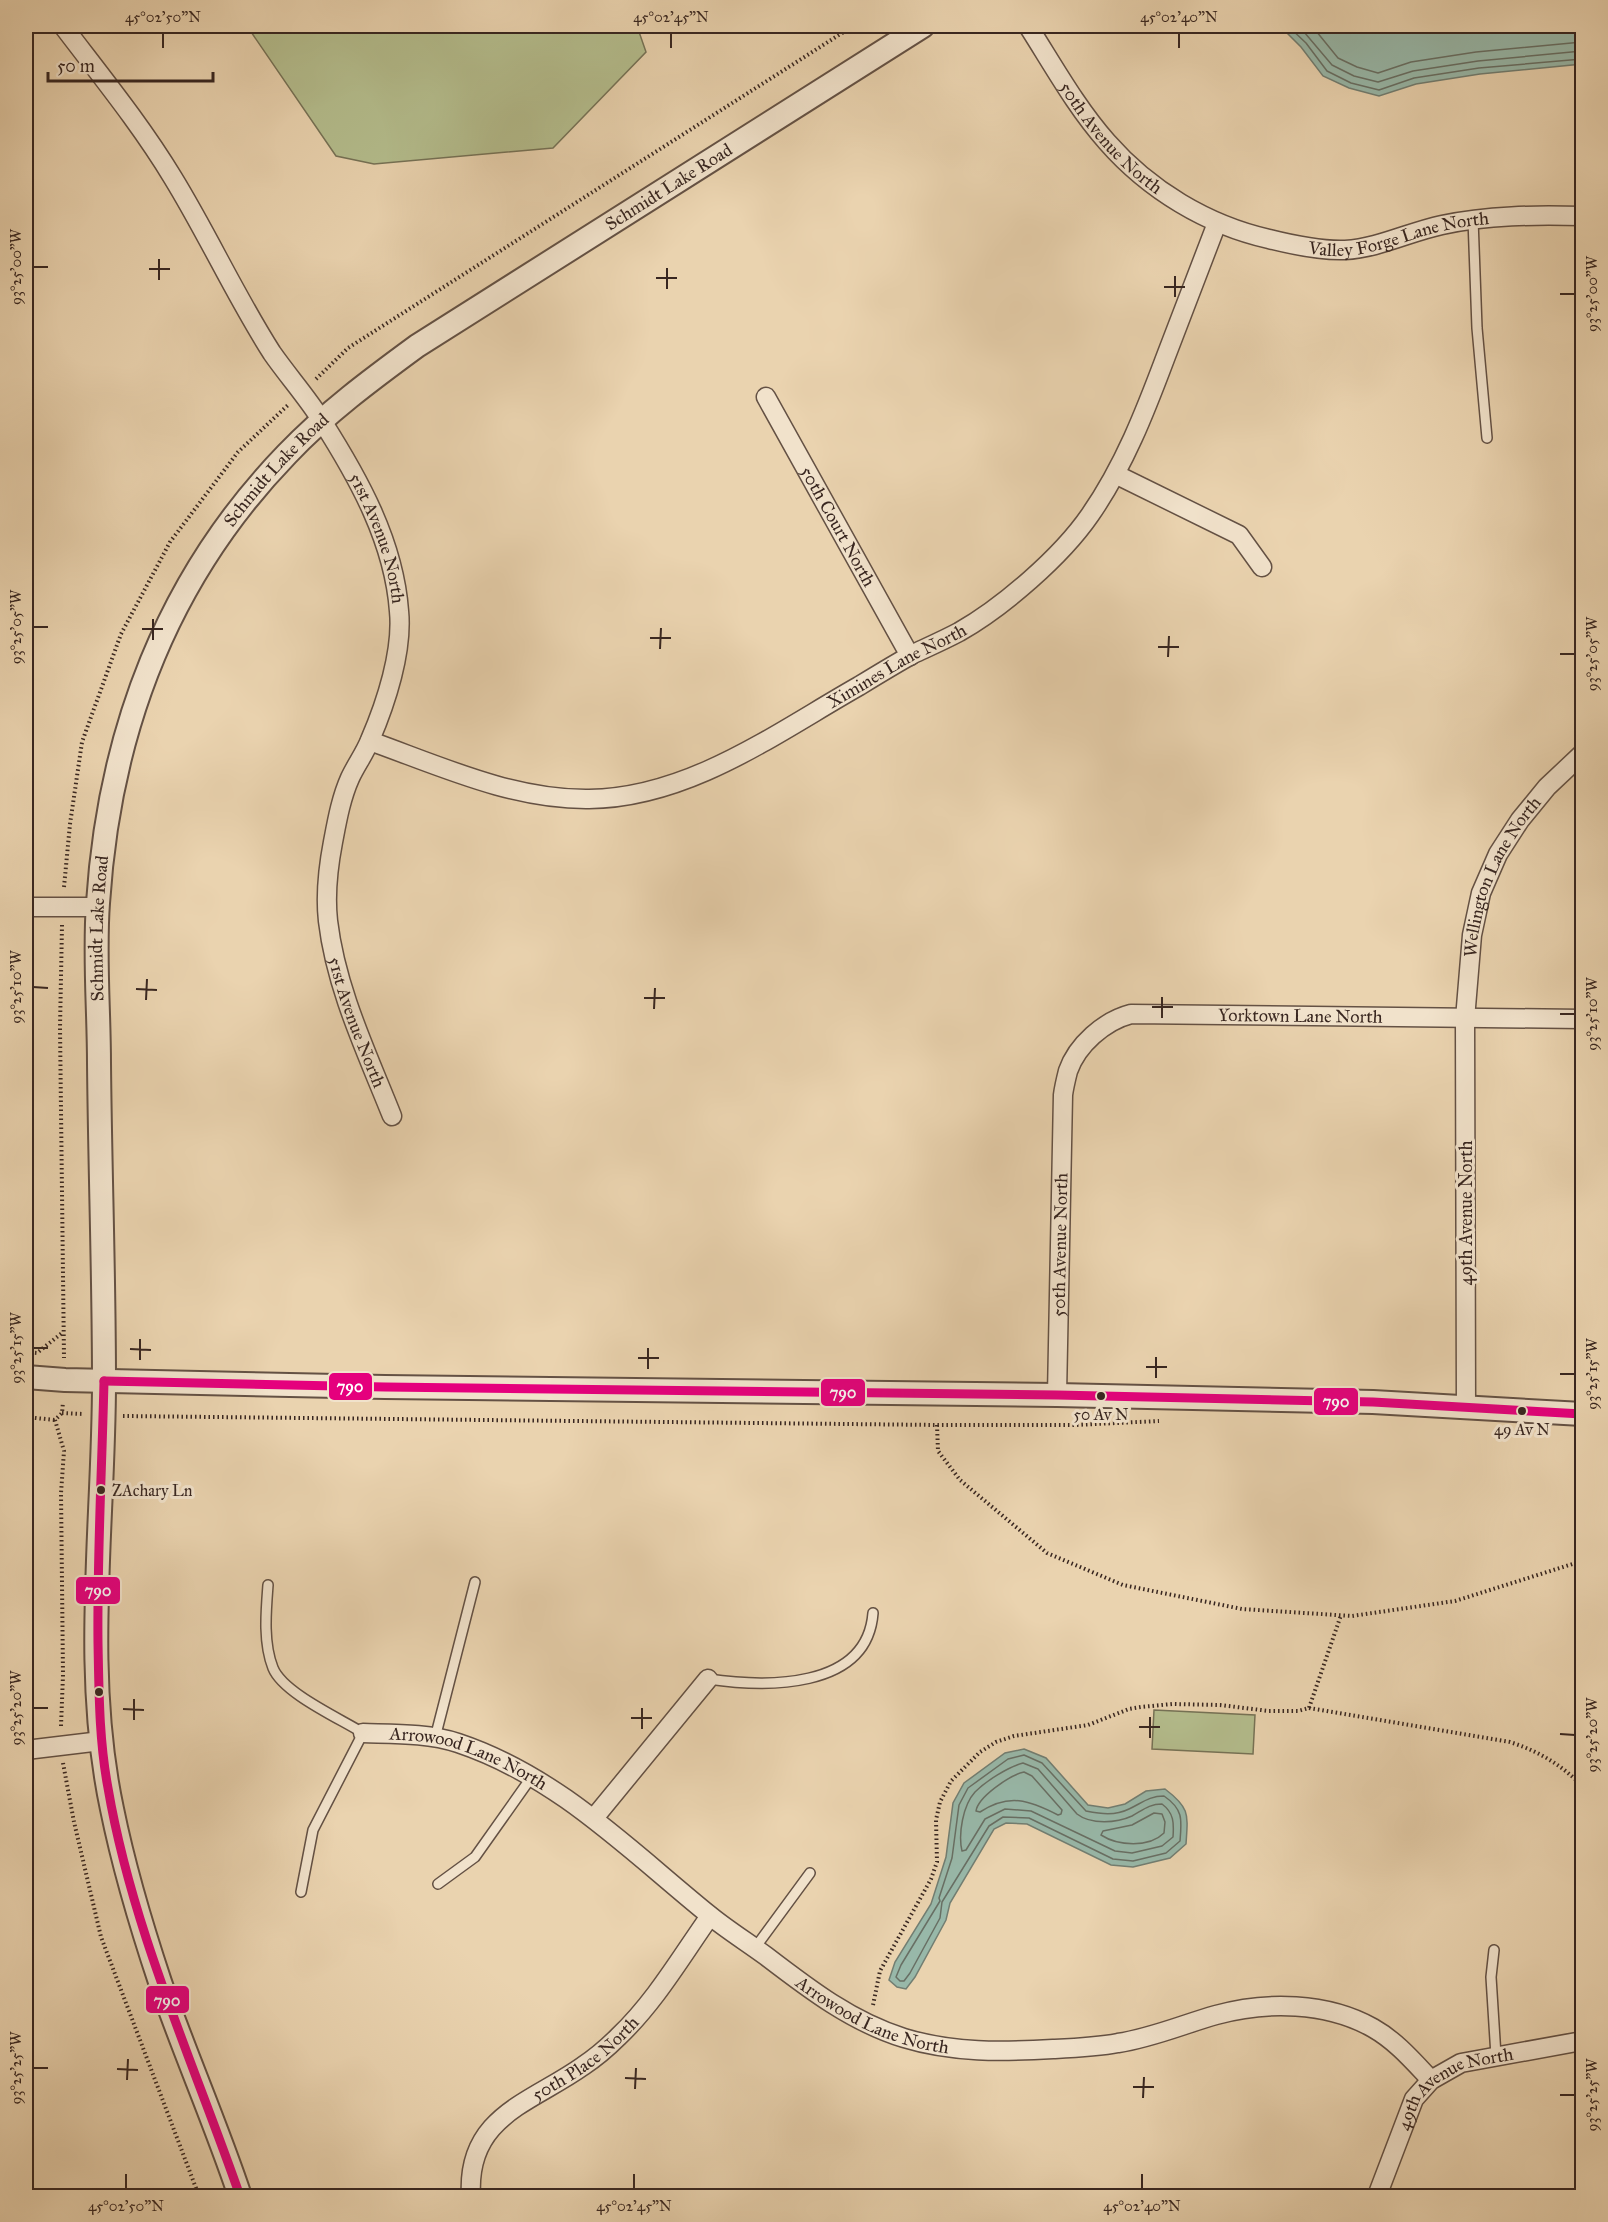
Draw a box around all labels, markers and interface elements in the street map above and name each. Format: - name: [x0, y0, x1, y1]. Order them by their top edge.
- text: 45°02'50"N: [125, 8, 201, 26]
- text: 45°02'45"N: [633, 8, 709, 26]
- text: 45°02'40"N: [1140, 8, 1218, 26]
- scale bar: [48, 45, 213, 83]
- text: 50 m: [57, 55, 95, 77]
- street label: 50th Avenue North: [1055, 78, 1167, 199]
- street label: Schmidt Lake Road: [601, 139, 736, 235]
- street label: Valley Forge Lane North: [1306, 207, 1490, 261]
- text: 93°25'00"W: [7, 228, 25, 305]
- text: 93°25'00"W: [1583, 255, 1601, 332]
- street label: Schmidt Lake Road: [219, 409, 333, 531]
- street label: 50th Court North: [796, 462, 880, 590]
- street label: 51st Avenue North: [344, 469, 409, 605]
- text: 93°25'05"W: [7, 589, 25, 664]
- text: 93°25'05"W: [1583, 616, 1601, 691]
- street label: Ximines Lane North: [823, 619, 971, 713]
- street label: Wellington Lane North: [1459, 792, 1546, 958]
- street label: Schmidt Lake Road: [85, 854, 113, 1002]
- text: 93°25'10"W: [7, 950, 25, 1024]
- street label: 51st Avenue North: [324, 954, 390, 1091]
- text: 93°25'10"W: [1583, 977, 1601, 1051]
- street label: Yorktown Lane North: [1218, 1004, 1383, 1028]
- street label: 49th Avenue North: [1455, 1140, 1477, 1286]
- street label: 50th Avenue North: [1048, 1173, 1072, 1317]
- text: 93°25'15"W: [7, 1311, 25, 1384]
- text: 93°25'15"W: [1583, 1337, 1601, 1410]
- line badge: 790: [328, 1372, 373, 1401]
- text: 790: [337, 1377, 363, 1397]
- line badge: 790: [820, 1378, 866, 1407]
- text: 790: [830, 1383, 856, 1403]
- line badge: 790: [1313, 1387, 1359, 1416]
- marker: 50 Av N: [1095, 1390, 1107, 1402]
- text: 790: [1323, 1392, 1349, 1412]
- place label: 50 Av N: [1073, 1405, 1129, 1424]
- marker: 49 Av N: [1516, 1405, 1528, 1417]
- place label: 49 Av N: [1494, 1420, 1550, 1439]
- place label: ZAchary Ln: [112, 1481, 193, 1500]
- marker: ZAchary Ln: [95, 1484, 107, 1496]
- line badge: 790: [75, 1576, 121, 1605]
- text: 790: [85, 1581, 111, 1601]
- text: 93°25'20"W: [7, 1670, 25, 1745]
- unlabelled marker: [93, 1686, 105, 1698]
- text: 93°25'20"W: [1583, 1697, 1601, 1772]
- street label: Arrowood Lane North: [388, 1723, 552, 1795]
- street label: Arrowood Lane North: [791, 1971, 950, 2059]
- line badge: 790: [145, 1985, 190, 2014]
- text: 790: [154, 1991, 180, 2011]
- street label: 50th Place North: [528, 2012, 643, 2106]
- text: 93°25'25"W: [7, 2031, 25, 2104]
- street label: 49th Avenue North: [1392, 2043, 1515, 2133]
- text: 93°25'25"W: [1583, 2058, 1601, 2131]
- text: 45°02'50"N: [88, 2197, 164, 2215]
- text: 45°02'45"N: [596, 2197, 672, 2215]
- text: 45°02'40"N: [1103, 2197, 1181, 2215]

